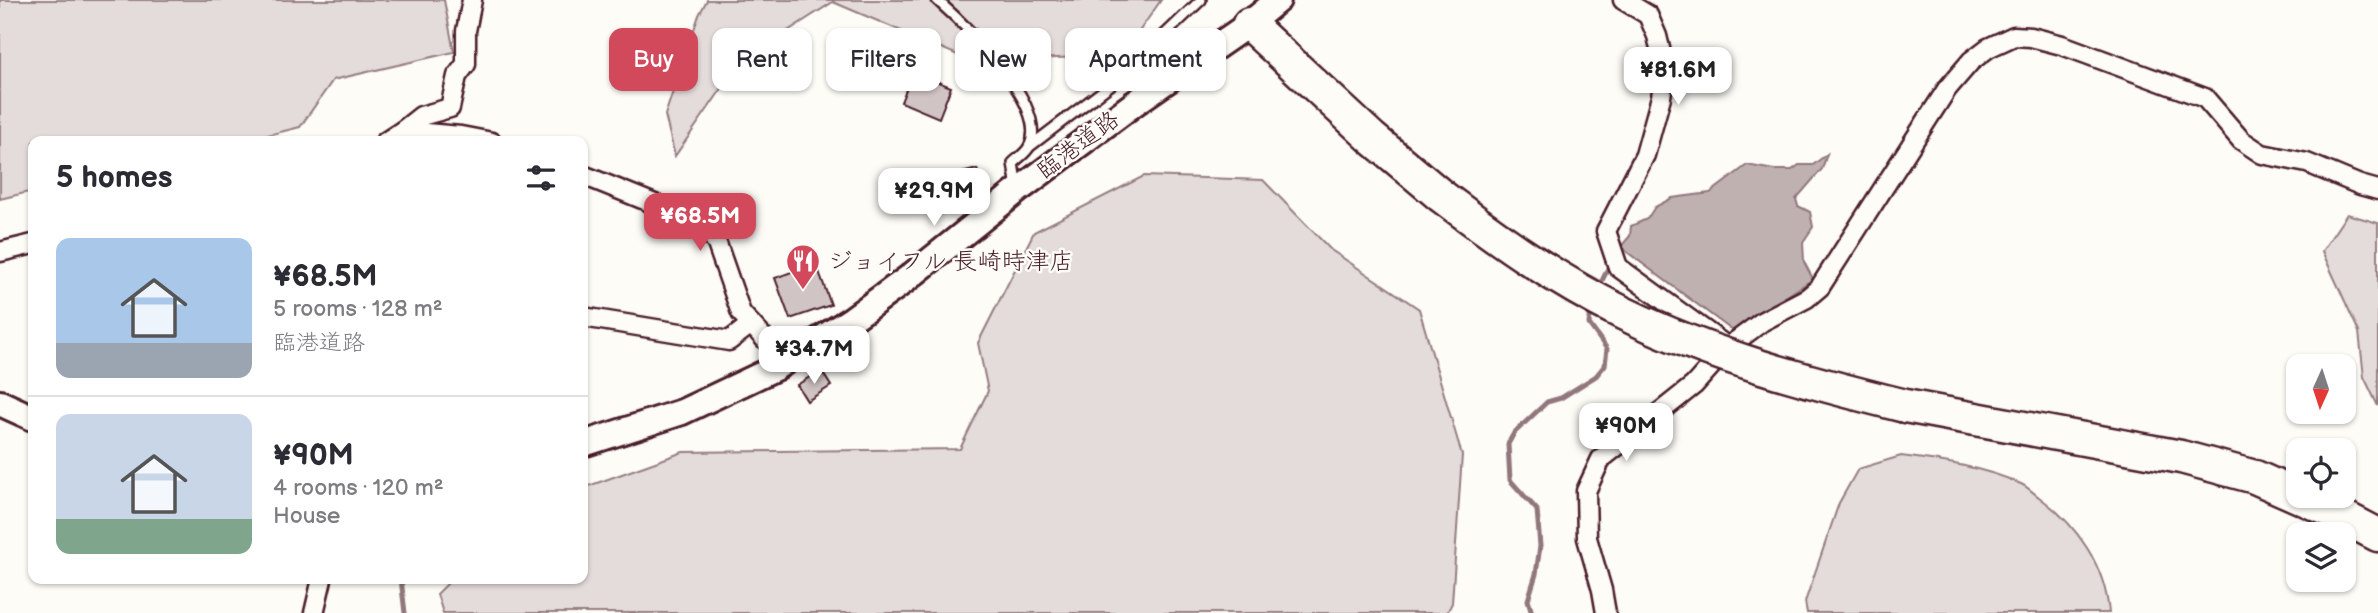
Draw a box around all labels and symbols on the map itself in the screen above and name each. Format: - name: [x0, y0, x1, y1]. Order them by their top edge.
- pin: ¥81.6M: [1621, 48, 1735, 107]
- street label: 臨港道路: [1031, 105, 1125, 185]
- pin: ¥29.9M: [877, 168, 991, 228]
- pin: ¥68.5M: [643, 194, 757, 253]
- restaurant icon: ジョイフル 長崎時津店: [784, 242, 822, 291]
- place label: ジョイフル 長崎時津店: [828, 247, 1074, 276]
- pin: ¥34.7M: [757, 326, 871, 386]
- north arrow: [2286, 354, 2356, 424]
- pin: ¥90M: [1585, 404, 1667, 463]

